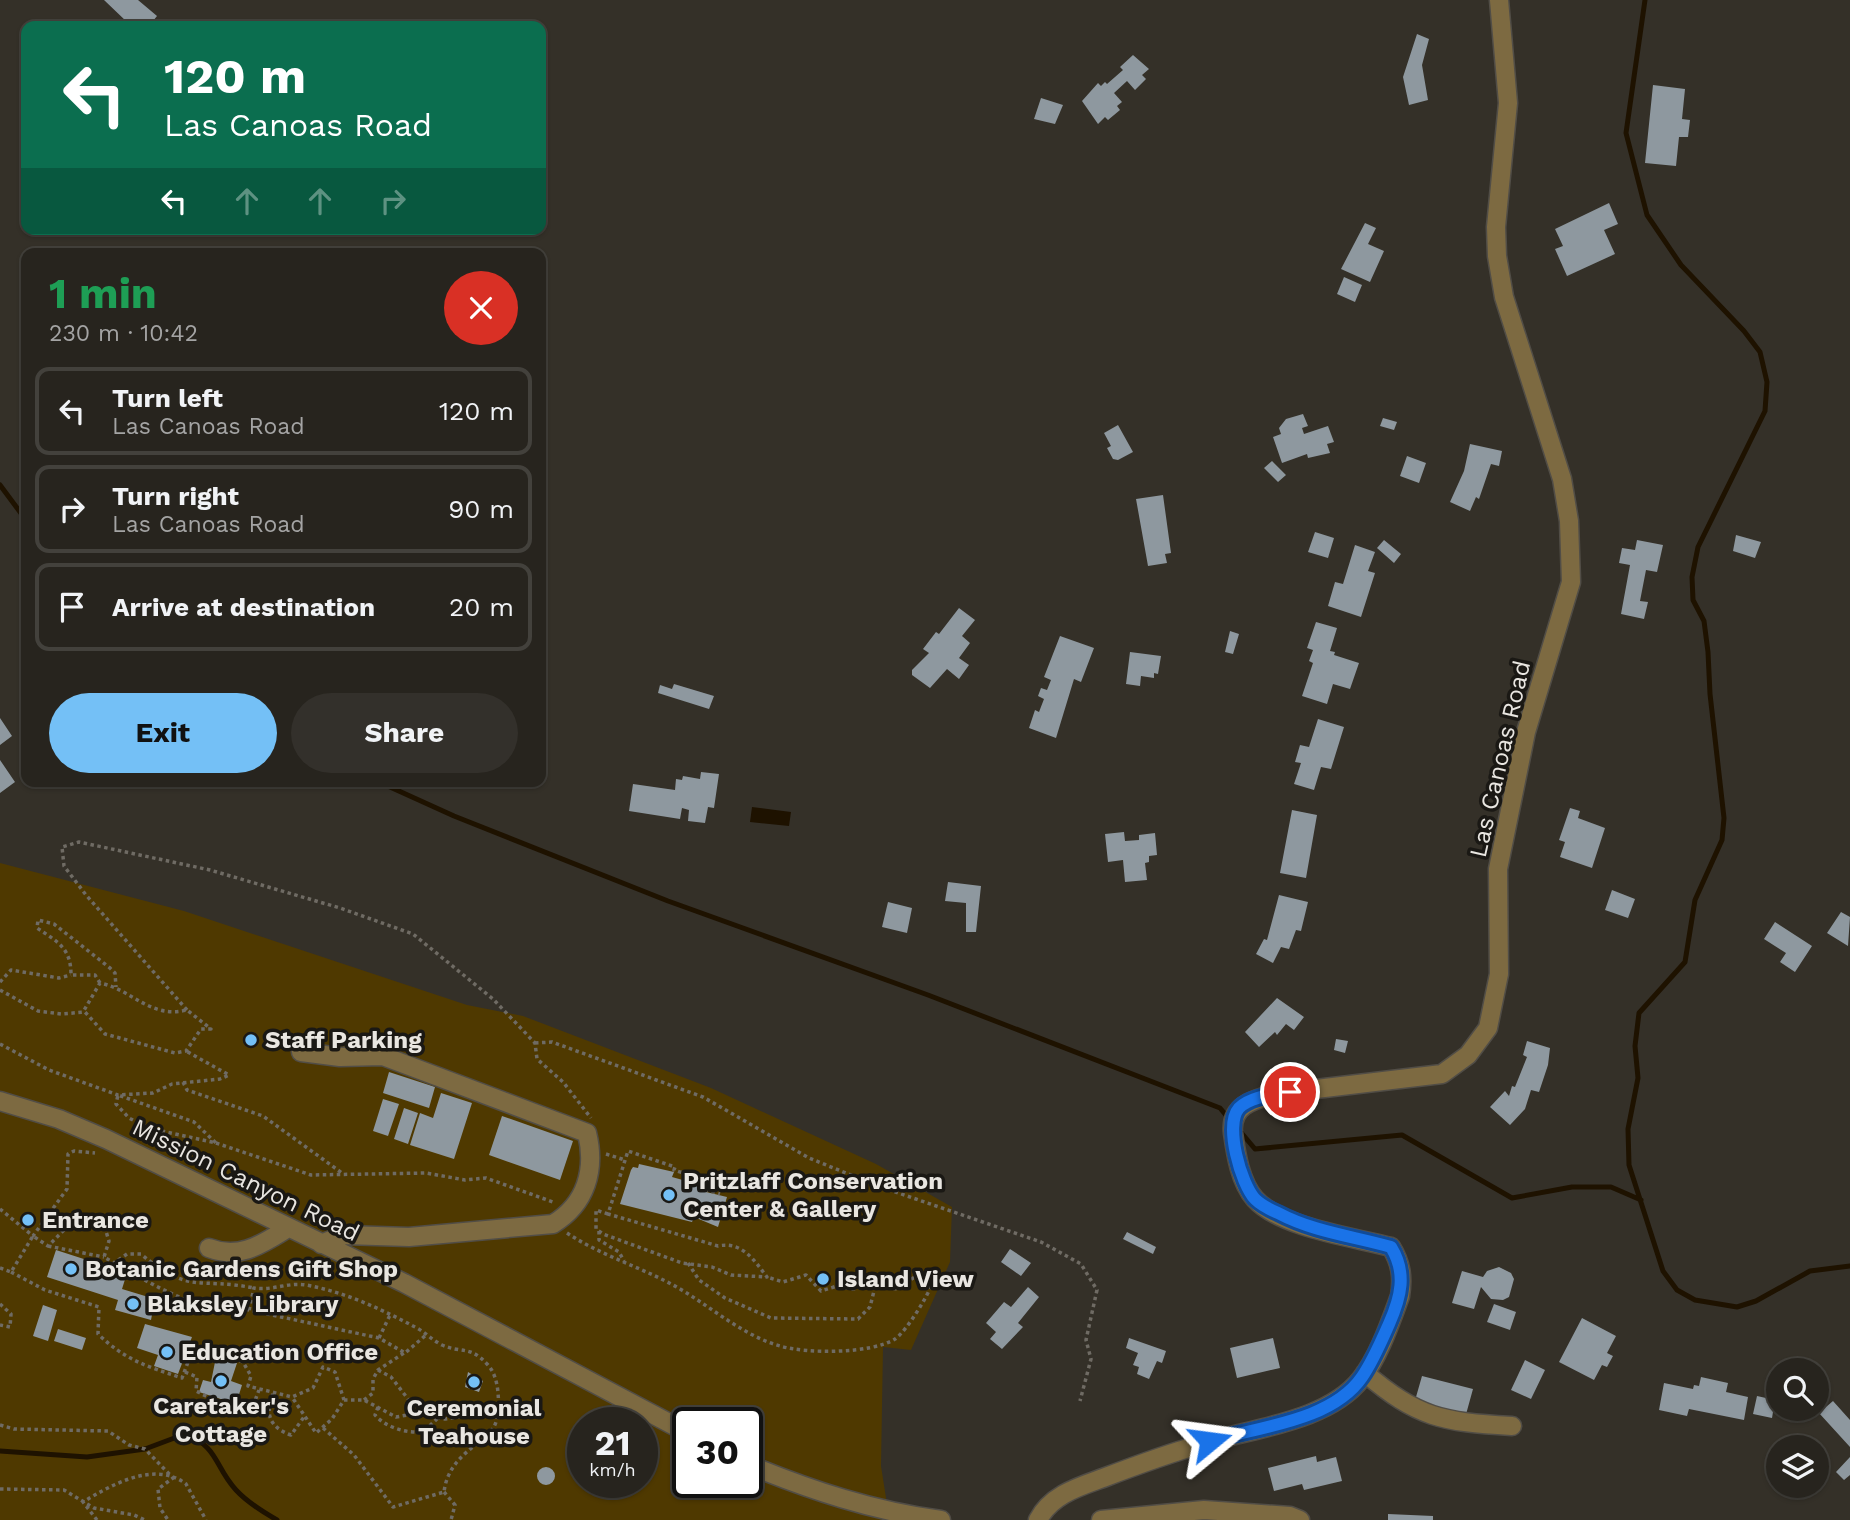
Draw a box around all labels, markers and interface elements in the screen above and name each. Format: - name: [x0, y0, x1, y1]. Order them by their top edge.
- text: 120 m: [164, 47, 306, 105]
- icon: left: [49, 49, 140, 140]
- text: Las Canoas Road: [164, 106, 432, 144]
- icon: left: [155, 182, 193, 220]
- icon: ahead: [228, 182, 266, 220]
- icon: ahead: [301, 182, 339, 220]
- icon: right: [374, 182, 412, 220]
- text: 1 min: [49, 269, 157, 318]
- button: close: [444, 271, 518, 345]
- text: 230 m · 10:42: [49, 320, 198, 347]
- text: Turn left: [112, 383, 223, 413]
- icon: left: [53, 392, 91, 430]
- text: 120 m: [439, 396, 514, 426]
- text: Las Canoas Road: [112, 413, 305, 440]
- text: Turn right: [112, 481, 239, 511]
- icon: right: [53, 490, 91, 528]
- text: 90 m: [448, 494, 514, 524]
- text: Las Canoas Road: [112, 511, 305, 538]
- icon: arrive: [53, 588, 91, 626]
- text: Arrive at destination: [112, 592, 375, 622]
- text: 20 m: [449, 592, 514, 622]
- street label: Las Canoas Road: [1464, 658, 1536, 860]
- button: Exit: [49, 693, 277, 773]
- button: Share: [291, 693, 518, 773]
- place label: Staff Parking: [265, 1026, 422, 1054]
- marker: Staff Parking: [243, 1032, 259, 1048]
- pin: [1260, 1062, 1320, 1122]
- icon: arrive: [1271, 1073, 1309, 1111]
- street label: Mission Canyon Road: [128, 1113, 364, 1247]
- place label: Pritzlaff Conservation Center & Gallery: [683, 1167, 943, 1223]
- marker: Pritzlaff Conservation Center & Gallery: [661, 1187, 677, 1203]
- place label: Entrance: [42, 1206, 149, 1234]
- marker: Entrance: [20, 1212, 36, 1228]
- place label: Botanic Gardens Gift Shop: [85, 1255, 398, 1283]
- marker: Botanic Gardens Gift Shop: [63, 1261, 79, 1277]
- place label: Island View: [837, 1265, 974, 1293]
- marker: Island View: [815, 1271, 831, 1287]
- place label: Blaksley Library: [147, 1290, 339, 1318]
- marker: Blaksley Library: [125, 1296, 141, 1312]
- place label: Education Office: [181, 1338, 378, 1366]
- marker: Education Office: [159, 1344, 175, 1360]
- map controls: [1766, 1358, 1829, 1498]
- button: search: [1766, 1358, 1829, 1421]
- marker: Caretaker's Cottage: [213, 1373, 229, 1389]
- marker: Ceremonial Teahouse: [466, 1374, 482, 1390]
- place label: Caretaker's Cottage: [153, 1392, 289, 1448]
- place label: Ceremonial Teahouse: [407, 1394, 542, 1450]
- position arrow: [1173, 1404, 1247, 1478]
- speed limit sign: 30: [672, 1407, 763, 1498]
- text: 21: [595, 1422, 630, 1464]
- button: layers: [1766, 1435, 1829, 1498]
- text: km/h: [589, 1459, 636, 1480]

